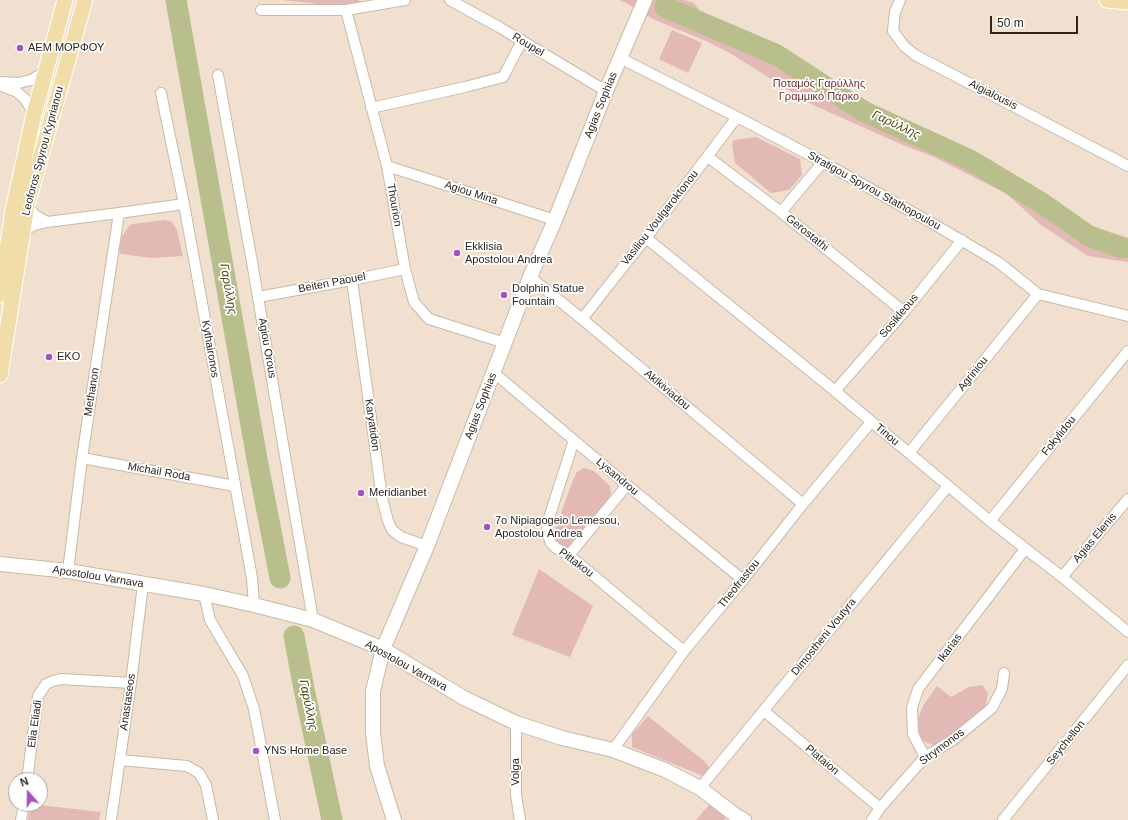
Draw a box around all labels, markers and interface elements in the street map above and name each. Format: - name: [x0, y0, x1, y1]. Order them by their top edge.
- scale bar: [992, 8, 1080, 34]
- text: 50 m: [997, 16, 1024, 30]
- street label: Roupel: [510, 30, 546, 60]
- place label: ΑΕΜ ΜΟΡΦΟΥ: [28, 41, 104, 55]
- marker: ΑΕΜ ΜΟΡΦΟΥ: [15, 43, 25, 53]
- street label: Agias Sophias: [582, 70, 620, 140]
- park label: Ποταμός Γαρύλλης Γραμμικό Πάρκο: [773, 77, 865, 103]
- street label: Aigialousis: [967, 77, 1019, 113]
- street label: Leoforos Spyrou Kyprianou: [19, 85, 67, 217]
- water label: Γαρύλλης: [870, 108, 922, 142]
- street label: Stratigou Spyrou Stathopoulou: [805, 149, 943, 233]
- street label: Vasiliou Voulgaroktonou: [619, 168, 701, 268]
- street label: Agiou Mina: [443, 178, 499, 208]
- street label: Thourion: [384, 182, 404, 228]
- street label: Gerostathi: [783, 212, 831, 254]
- place label: Ekklisia Apostolou Andrea: [465, 240, 552, 266]
- marker: Ekklisia Apostolou Andrea: [452, 248, 462, 258]
- water label: Γαρύλλης: [216, 262, 240, 316]
- street label: Beiten Paouel: [297, 270, 367, 296]
- place label: Dolphin Statue Fountain: [512, 282, 584, 308]
- marker: Dolphin Statue Fountain: [499, 290, 509, 300]
- street label: Sosikleous: [877, 291, 921, 341]
- street label: Agiou Orous: [255, 317, 279, 379]
- street label: Kythaironos: [198, 319, 222, 379]
- place label: EKO: [57, 350, 80, 364]
- marker: EKO: [44, 352, 54, 362]
- street label: Agriniou: [955, 354, 991, 394]
- street label: Methanon: [82, 367, 102, 417]
- street label: Aklkiviadou: [641, 367, 693, 413]
- street label: Agias Sophias: [462, 371, 500, 441]
- street label: Karyatidon: [362, 398, 382, 452]
- street label: Fokylidou: [1039, 414, 1079, 458]
- street label: Tinou: [872, 421, 902, 449]
- street label: Lysandrou: [593, 456, 641, 498]
- street label: Michail Roda: [127, 460, 191, 484]
- place label: Meridianbet: [369, 486, 426, 500]
- marker: Meridianbet: [356, 488, 366, 498]
- street label: Agias Elenis: [1070, 511, 1120, 565]
- place label: 7o Nipiagogeio Lemesou, Apostolou Andrea: [495, 514, 620, 540]
- marker: 7o Nipiagogeio Lemesou, Apostolou Andrea: [482, 522, 492, 532]
- street label: Pittakou: [556, 546, 596, 580]
- street label: Theofrastou: [715, 557, 763, 611]
- street label: Apostolou Varnava: [51, 563, 145, 591]
- street label: Dimostheni Voutyra: [789, 596, 859, 678]
- street label: Ikarias: [935, 631, 965, 665]
- street label: Apostolou Varnava: [363, 638, 449, 694]
- street label: Anastaseos: [117, 673, 139, 731]
- water label: Γαρύλλης: [296, 678, 320, 732]
- street label: Elia Eliadi: [25, 699, 45, 749]
- street label: Seychellon: [1044, 718, 1088, 768]
- street label: Strymonos: [917, 726, 967, 768]
- street label: Plataion: [803, 742, 841, 778]
- place label: YNS Home Base: [264, 744, 347, 758]
- marker: YNS Home Base: [251, 746, 261, 756]
- street label: Volga: [509, 758, 523, 786]
- north arrow: [8, 772, 48, 812]
- text: N: [18, 775, 30, 789]

